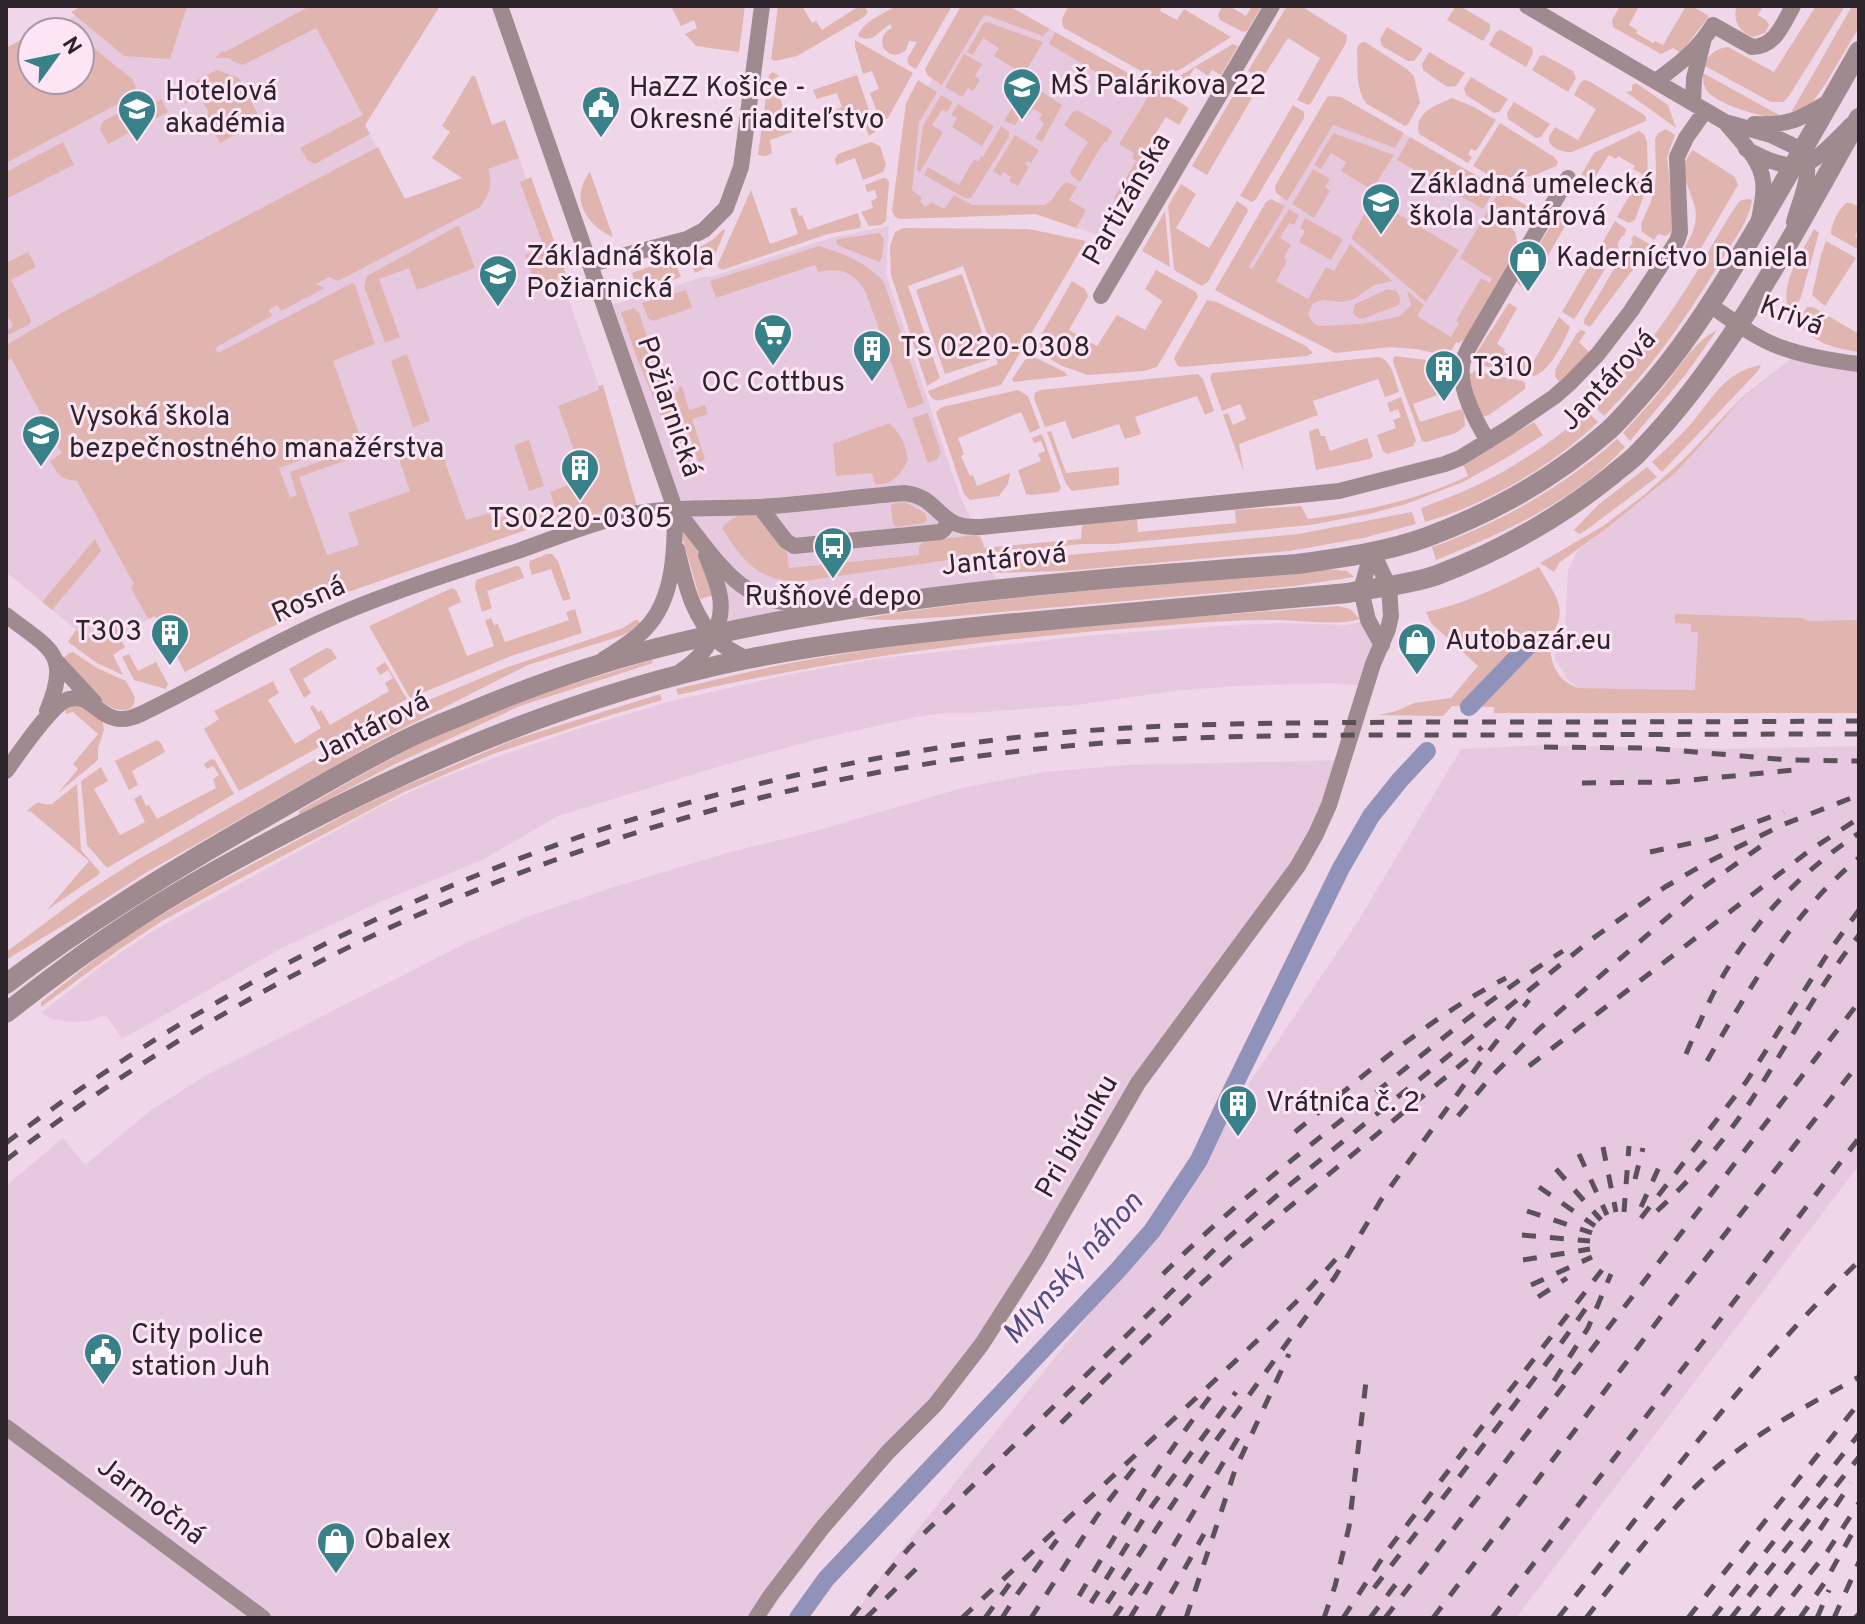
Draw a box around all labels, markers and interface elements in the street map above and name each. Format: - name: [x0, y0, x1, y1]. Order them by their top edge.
- north arrow: [16, 16, 96, 96]
- text: N: [55, 32, 86, 60]
- school or university icon: MŠ Palárikova 22: [1001, 66, 1043, 121]
- place label: MŠ Palárikova 22: [1050, 67, 1266, 105]
- place label: HaZZ Košice - Okresné riaditeľstvo: [629, 71, 884, 139]
- place label: Hotelová akadémia: [165, 75, 285, 143]
- public building icon: HaZZ Košice - Okresné riaditeľstvo: [580, 84, 622, 139]
- school or university icon: Hotelová akadémia: [116, 88, 158, 143]
- street label: Partizánska: [1076, 127, 1180, 273]
- place label: Základná umelecká škola Jantárová: [1409, 168, 1654, 236]
- school or university icon: Základná umelecká škola Jantárová: [1360, 181, 1402, 236]
- shop icon: Kaderníctvo Daniela: [1507, 238, 1549, 293]
- place label: Základná škola Požiarnická: [526, 240, 714, 308]
- place label: Kaderníctvo Daniela: [1556, 241, 1808, 277]
- school or university icon: Základná škola Požiarnická: [477, 253, 519, 308]
- street label: Krivá: [1754, 288, 1828, 346]
- supermarket icon: OC Cottbus: [752, 312, 794, 367]
- street label: Jantárová: [1553, 323, 1665, 439]
- building icon: TS 0220-0308: [851, 328, 893, 383]
- place label: TS 0220-0308: [900, 331, 1090, 367]
- street label: Požiarnická: [627, 332, 709, 482]
- building icon: T310: [1423, 348, 1465, 403]
- place label: T310: [1472, 351, 1533, 387]
- place label: OC Cottbus: [701, 366, 845, 402]
- place label: Vysoká škola bezpečnostného manažérstva: [69, 400, 444, 468]
- school or university icon: Vysoká škola bezpečnostného manažérstva: [20, 413, 62, 468]
- building icon: TS0220-0305: [559, 447, 601, 502]
- place label: TS0220-0305: [488, 502, 672, 538]
- bus stop icon: Rušňové depo: [812, 525, 854, 580]
- street label: Jantárová: [940, 537, 1068, 585]
- street label: Rosná: [267, 569, 351, 633]
- place label: Rušňové depo: [744, 580, 922, 616]
- building icon: T303: [149, 612, 191, 667]
- place label: T303: [75, 615, 142, 651]
- shop icon: Autobazár.eu: [1396, 621, 1438, 676]
- place label: Autobazár.eu: [1445, 624, 1612, 660]
- street label: Jantárová: [308, 684, 436, 774]
- street label: Pri bitúnku: [1028, 1069, 1128, 1205]
- building icon: Vrátnica č. 2: [1217, 1083, 1259, 1138]
- place label: Vrátnica č. 2: [1266, 1086, 1420, 1122]
- water label: Mlynský náhon: [996, 1185, 1152, 1353]
- place label: City police station Juh: [131, 1318, 270, 1386]
- public building icon: City police station Juh: [82, 1331, 124, 1386]
- street label: Jarmočná: [89, 1450, 211, 1554]
- shop icon: Obalex: [315, 1520, 357, 1575]
- place label: Obalex: [364, 1523, 451, 1559]

